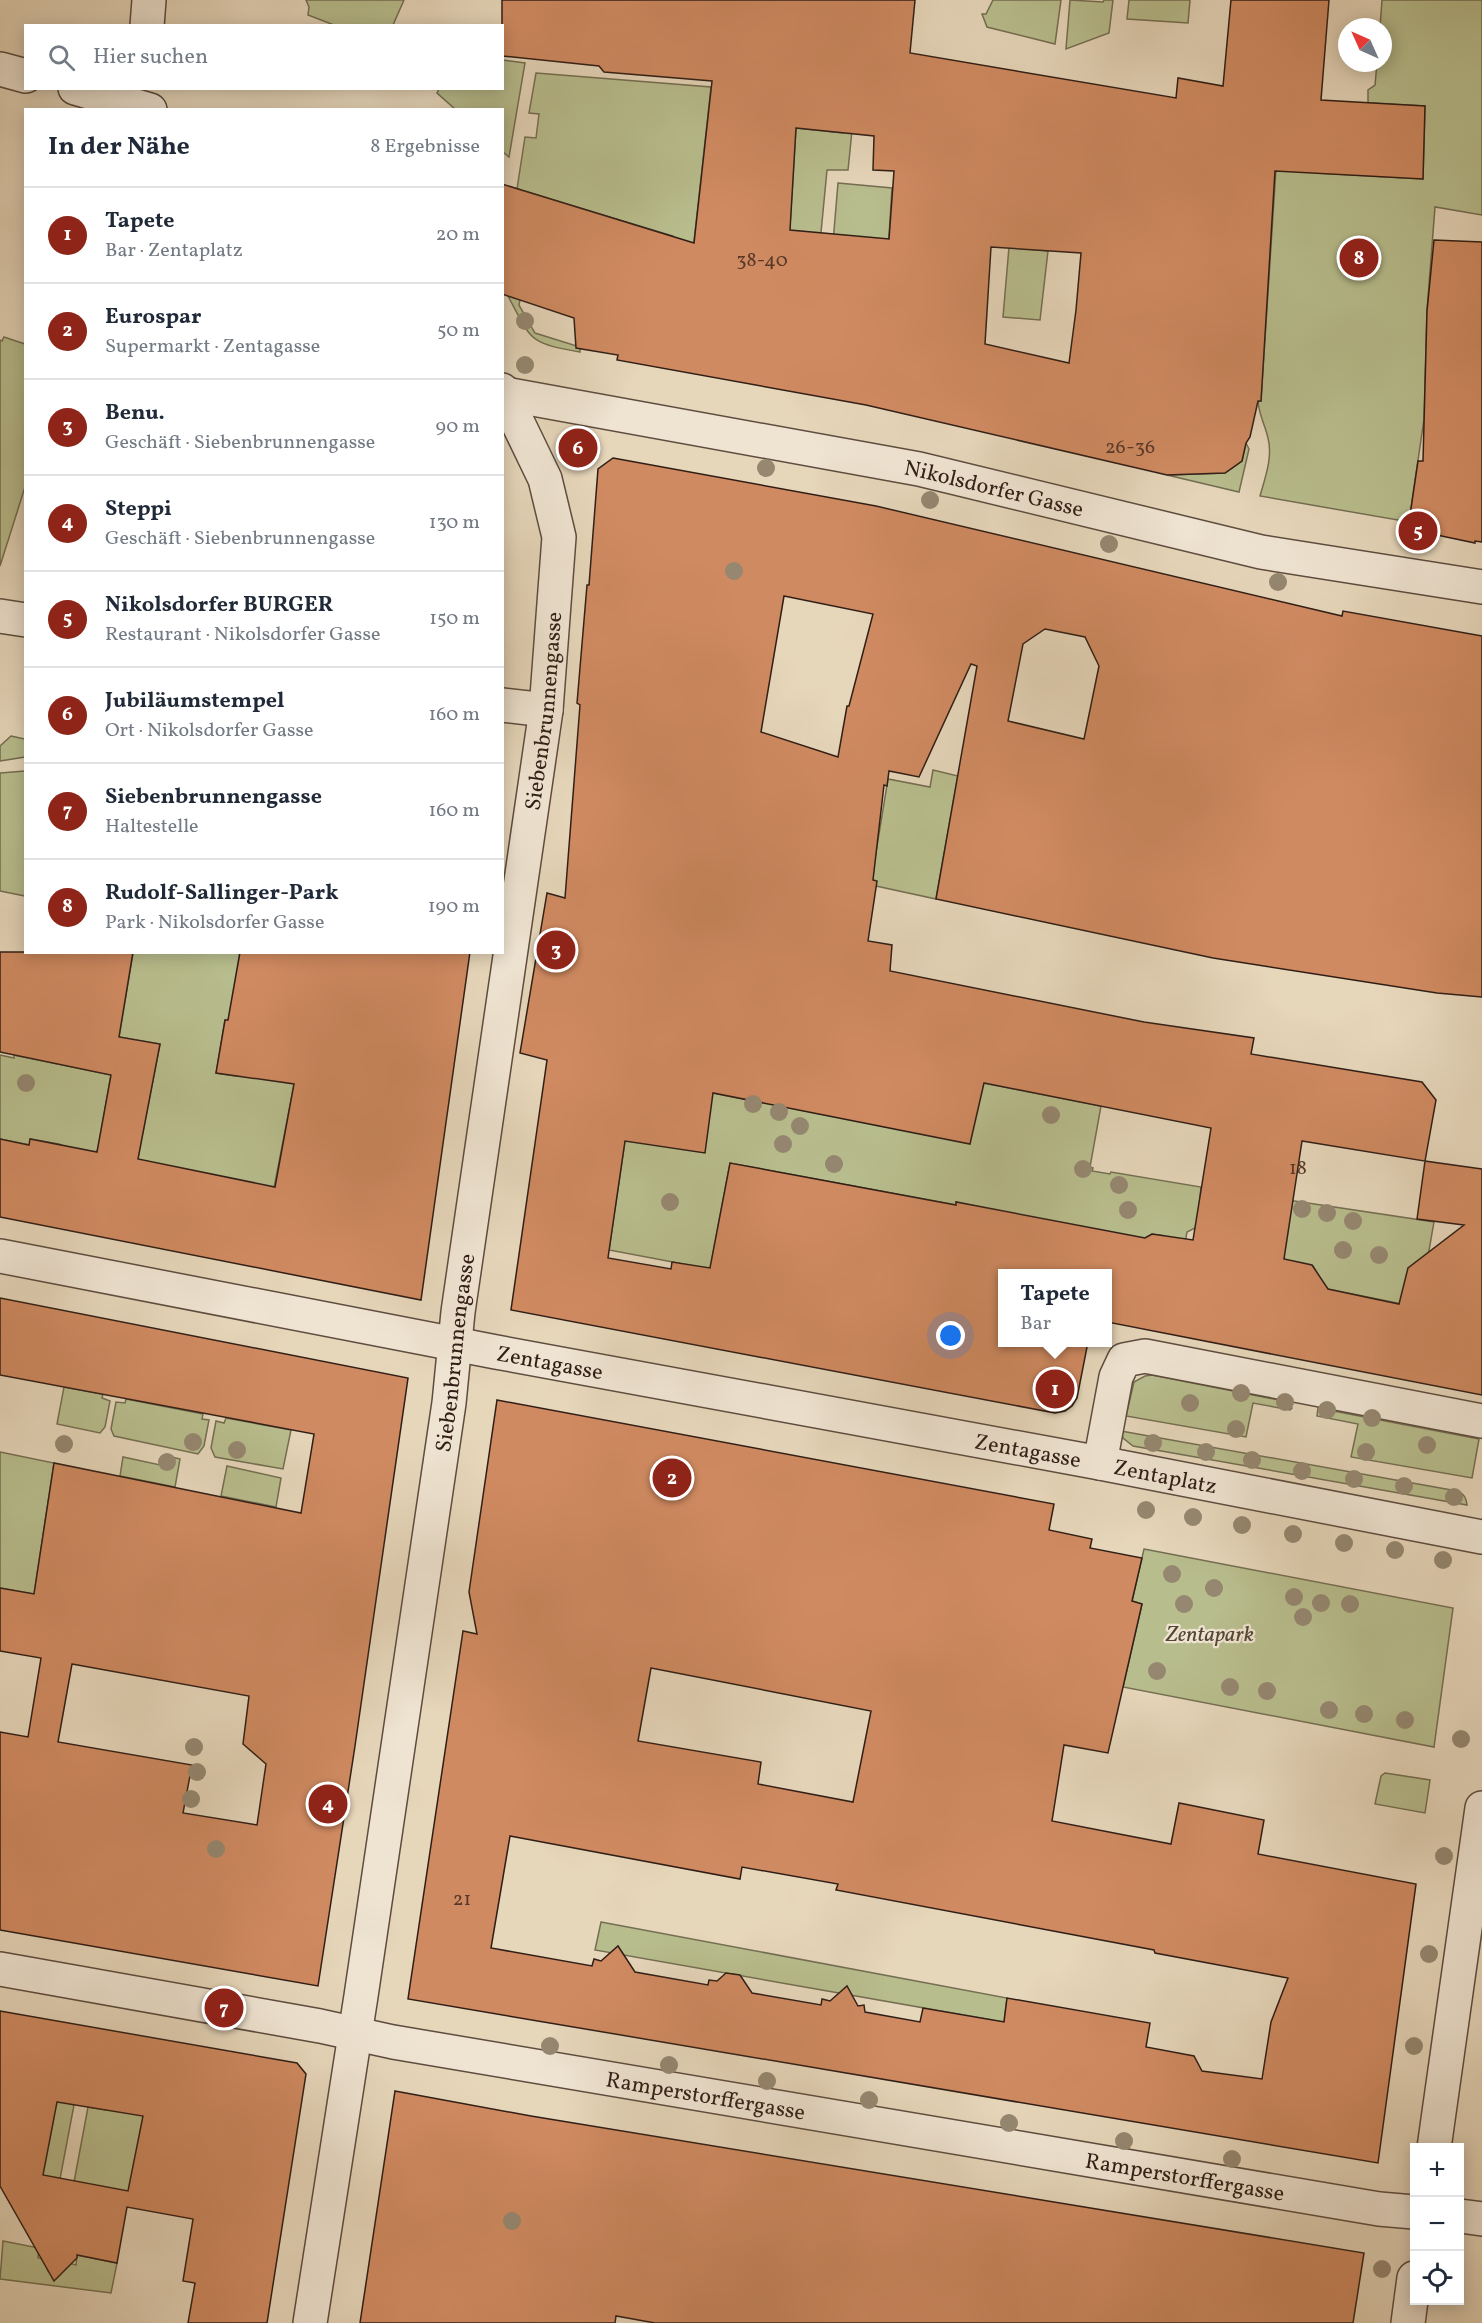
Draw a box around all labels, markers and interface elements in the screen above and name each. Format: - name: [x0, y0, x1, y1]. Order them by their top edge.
- north arrow: [1338, 18, 1392, 72]
- search box: [24, 24, 504, 90]
- icon: search: [45, 41, 78, 74]
- text: Hier suchen: [93, 42, 208, 73]
- text: In der Nähe: [48, 129, 190, 165]
- text: 8 Ergebnisse: [370, 133, 480, 161]
- text: Tapete: [105, 206, 174, 237]
- text: 1: [63, 221, 72, 249]
- text: 20 m: [436, 221, 480, 249]
- pin: 8: [1340, 236, 1378, 280]
- text: Bar · Zentaplatz: [105, 237, 243, 265]
- house number: 38-40: [736, 247, 788, 275]
- text: Eurospar: [105, 302, 201, 333]
- text: 2: [62, 317, 73, 345]
- text: 50 m: [437, 317, 480, 345]
- text: Supermarkt · Zentagasse: [105, 333, 320, 361]
- text: Benu.: [105, 398, 165, 429]
- text: 3: [62, 413, 73, 441]
- text: 90 m: [436, 413, 480, 441]
- pin: 6: [558, 426, 598, 470]
- text: Geschäft · Siebenbrunnengasse: [105, 429, 375, 457]
- house number: 26-36: [1105, 434, 1155, 462]
- street label: Nikolsdorfer Gasse: [902, 454, 1086, 526]
- text: Steppi: [105, 494, 172, 525]
- pin: 5: [1398, 508, 1438, 554]
- text: 4: [61, 509, 74, 537]
- text: 130 m: [429, 509, 480, 537]
- text: Geschäft · Siebenbrunnengasse: [105, 525, 375, 553]
- text: Nikolsdorfer BURGER: [105, 590, 333, 621]
- text: 5: [63, 605, 72, 633]
- text: 150 m: [429, 605, 480, 633]
- street label: Siebenbrunnengasse: [518, 611, 571, 813]
- text: Restaurant · Nikolsdorfer Gasse: [105, 621, 380, 649]
- text: Jubiläumstempel: [105, 686, 285, 717]
- text: 6: [62, 701, 73, 729]
- text: 160 m: [428, 701, 480, 729]
- text: Ort · Nikolsdorfer Gasse: [105, 717, 314, 745]
- text: Siebenbrunnengasse: [105, 782, 322, 813]
- text: 7: [63, 797, 72, 825]
- text: 160 m: [428, 797, 480, 825]
- text: Haltestelle: [105, 813, 199, 841]
- text: Rudolf-Sallinger-Park: [105, 878, 339, 909]
- text: 8: [62, 893, 73, 921]
- text: 190 m: [428, 893, 480, 921]
- text: Park · Nikolsdorfer Gasse: [105, 909, 324, 937]
- pin: 3: [536, 928, 576, 972]
- house number: 18: [1289, 1155, 1307, 1183]
- street label: Siebenbrunnengasse: [429, 1252, 484, 1454]
- popup: [998, 1269, 1112, 1347]
- text: Tapete: [1020, 1279, 1090, 1310]
- text: Bar: [1020, 1310, 1051, 1338]
- your location: [936, 1321, 965, 1350]
- street label: Zentagasse: [494, 1339, 605, 1389]
- pin: 1: [1036, 1366, 1074, 1412]
- street label: Zentagasse: [972, 1427, 1083, 1477]
- street label: Zentaplatz: [1111, 1453, 1219, 1503]
- pin: 2: [652, 1456, 692, 1500]
- park label: Zentapark: [1165, 1620, 1254, 1651]
- pin: 4: [308, 1782, 348, 1826]
- house number: 21: [453, 1886, 471, 1914]
- pin: 7: [204, 1986, 244, 2030]
- street label: Ramperstorffergasse: [603, 2065, 807, 2130]
- map controls: [1410, 2143, 1464, 2305]
- button: +: [1410, 2143, 1464, 2197]
- street label: Ramperstorffergasse: [1083, 2146, 1286, 2211]
- button: −: [1410, 2197, 1464, 2251]
- button: locate: [1410, 2251, 1464, 2305]

